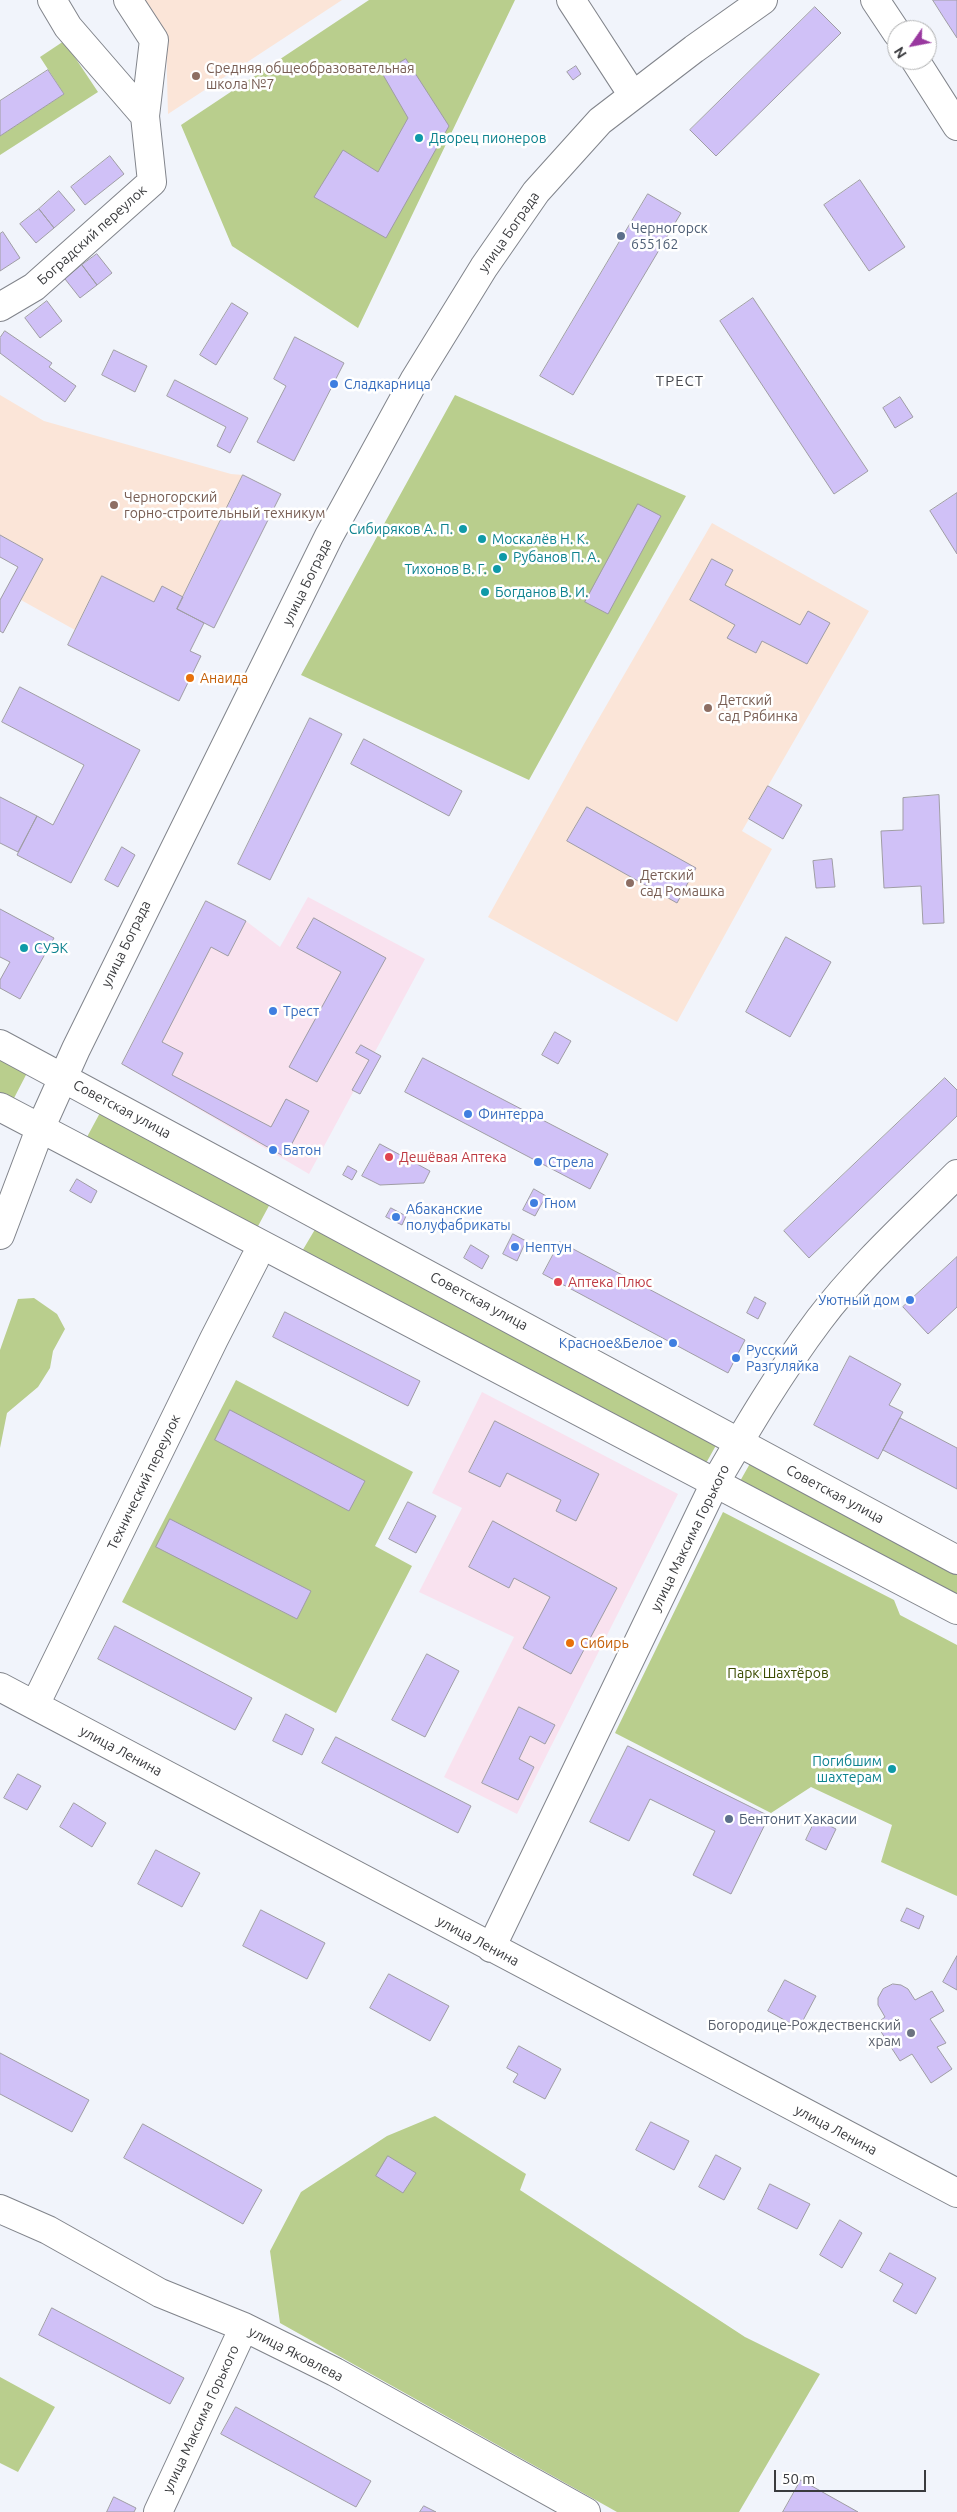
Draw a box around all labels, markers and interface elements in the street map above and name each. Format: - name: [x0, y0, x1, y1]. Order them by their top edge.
- north arrow: [887, 20, 937, 70]
- text: N: [891, 44, 910, 61]
- place label: Средняя общеобразовательная школа №7: [206, 60, 415, 92]
- marker: Средняя общеобразовательная школа №7: [190, 70, 202, 82]
- place label: Дворец пионеров: [429, 130, 546, 146]
- marker: Дворец пионеров: [413, 132, 425, 144]
- street label: Боградский переулок: [34, 181, 150, 289]
- street label: улица Бограда: [475, 188, 543, 276]
- place label: Черногорск 655162: [631, 220, 708, 252]
- marker: Черногорск 655162: [615, 230, 627, 242]
- district label: ТРЕСТ: [655, 372, 705, 390]
- place label: Сладкарница: [344, 376, 431, 392]
- marker: Сладкарница: [328, 378, 340, 390]
- place label: Черногорский горно-строительный техникум: [124, 489, 325, 522]
- marker: Черногорский горно-строительный техникум: [108, 499, 120, 511]
- place label: Сибиряков А. П.: [349, 521, 453, 537]
- marker: Сибиряков А. П.: [457, 523, 469, 535]
- place label: Москалёв Н. К.: [492, 531, 589, 547]
- marker: Москалёв Н. К.: [476, 533, 488, 545]
- street label: улица Бограда: [279, 536, 335, 628]
- place label: Рубанов П. А.: [513, 549, 600, 565]
- marker: Рубанов П. А.: [497, 551, 509, 563]
- place label: Тихонов В. Г.: [405, 561, 487, 577]
- marker: Тихонов В. Г.: [491, 563, 503, 575]
- place label: Богданов В. И.: [495, 584, 588, 600]
- marker: Богданов В. И.: [479, 586, 491, 598]
- place label: Анаида: [200, 670, 248, 686]
- marker: Анаида: [184, 672, 196, 684]
- place label: Детский сад Рябинка: [718, 692, 798, 724]
- marker: Детский сад Рябинка: [702, 702, 714, 714]
- place label: Детский сад Ромашка: [640, 867, 725, 900]
- marker: Детский сад Ромашка: [624, 877, 636, 889]
- street label: улица Бограда: [98, 898, 154, 990]
- place label: СУЭК: [34, 940, 68, 956]
- marker: СУЭК: [18, 942, 30, 954]
- place label: Трест: [283, 1003, 319, 1019]
- marker: Трест: [267, 1005, 279, 1017]
- street label: Советская улица: [70, 1076, 174, 1142]
- place label: Финтерра: [478, 1106, 544, 1122]
- marker: Финтерра: [462, 1108, 474, 1120]
- place label: Батон: [283, 1142, 321, 1158]
- marker: Батон: [267, 1144, 279, 1156]
- place label: Дешёвая Аптека: [399, 1149, 507, 1165]
- marker: Дешёвая Аптека: [383, 1151, 395, 1163]
- place label: Стрела: [548, 1154, 594, 1170]
- marker: Стрела: [532, 1156, 544, 1168]
- place label: Гном: [544, 1195, 576, 1211]
- marker: Гном: [528, 1197, 540, 1209]
- place label: Абаканские полуфабрикаты: [406, 1201, 511, 1234]
- marker: Абаканские полуфабрикаты: [390, 1211, 402, 1223]
- place label: Нептун: [525, 1239, 572, 1255]
- marker: Нептун: [509, 1241, 521, 1253]
- street label: Советская улица: [427, 1268, 531, 1334]
- place label: Аптека Плюс: [568, 1274, 652, 1290]
- marker: Аптека Плюс: [552, 1276, 564, 1288]
- place label: Уютный дом: [818, 1292, 900, 1308]
- marker: Уютный дом: [904, 1294, 916, 1306]
- place label: Красное&Белое: [559, 1335, 663, 1351]
- marker: Красное&Белое: [667, 1337, 679, 1349]
- place label: Русский Разгуляйка: [746, 1342, 819, 1374]
- marker: Русский Разгуляйка: [730, 1352, 742, 1364]
- street label: Технический переулок: [104, 1411, 184, 1553]
- street label: Советская улица: [783, 1461, 887, 1527]
- street label: улица Максима Горького: [647, 1462, 733, 1614]
- place label: Сибирь: [580, 1635, 629, 1651]
- marker: Сибирь: [564, 1637, 576, 1649]
- park label: Парк Шахтёров: [727, 1665, 829, 1681]
- street label: улица Ленина: [77, 1722, 165, 1780]
- place label: Погибшим шахтерам: [812, 1753, 882, 1785]
- marker: Погибшим шахтерам: [886, 1763, 898, 1775]
- place label: Бентонит Хакасии: [739, 1811, 857, 1827]
- marker: Бентонит Хакасии: [723, 1813, 735, 1825]
- street label: улица Ленина: [434, 1912, 522, 1970]
- place label: Богородице-Рождественский храм: [708, 2017, 901, 2050]
- marker: Богородице-Рождественский храм: [905, 2027, 917, 2039]
- street label: улица Ленина: [792, 2101, 880, 2159]
- street label: улица Яковлева: [246, 2323, 346, 2385]
- street label: улица Максима Горького: [159, 2342, 243, 2496]
- scale bar: [777, 2460, 930, 2492]
- text: 50 m: [782, 2470, 815, 2487]

